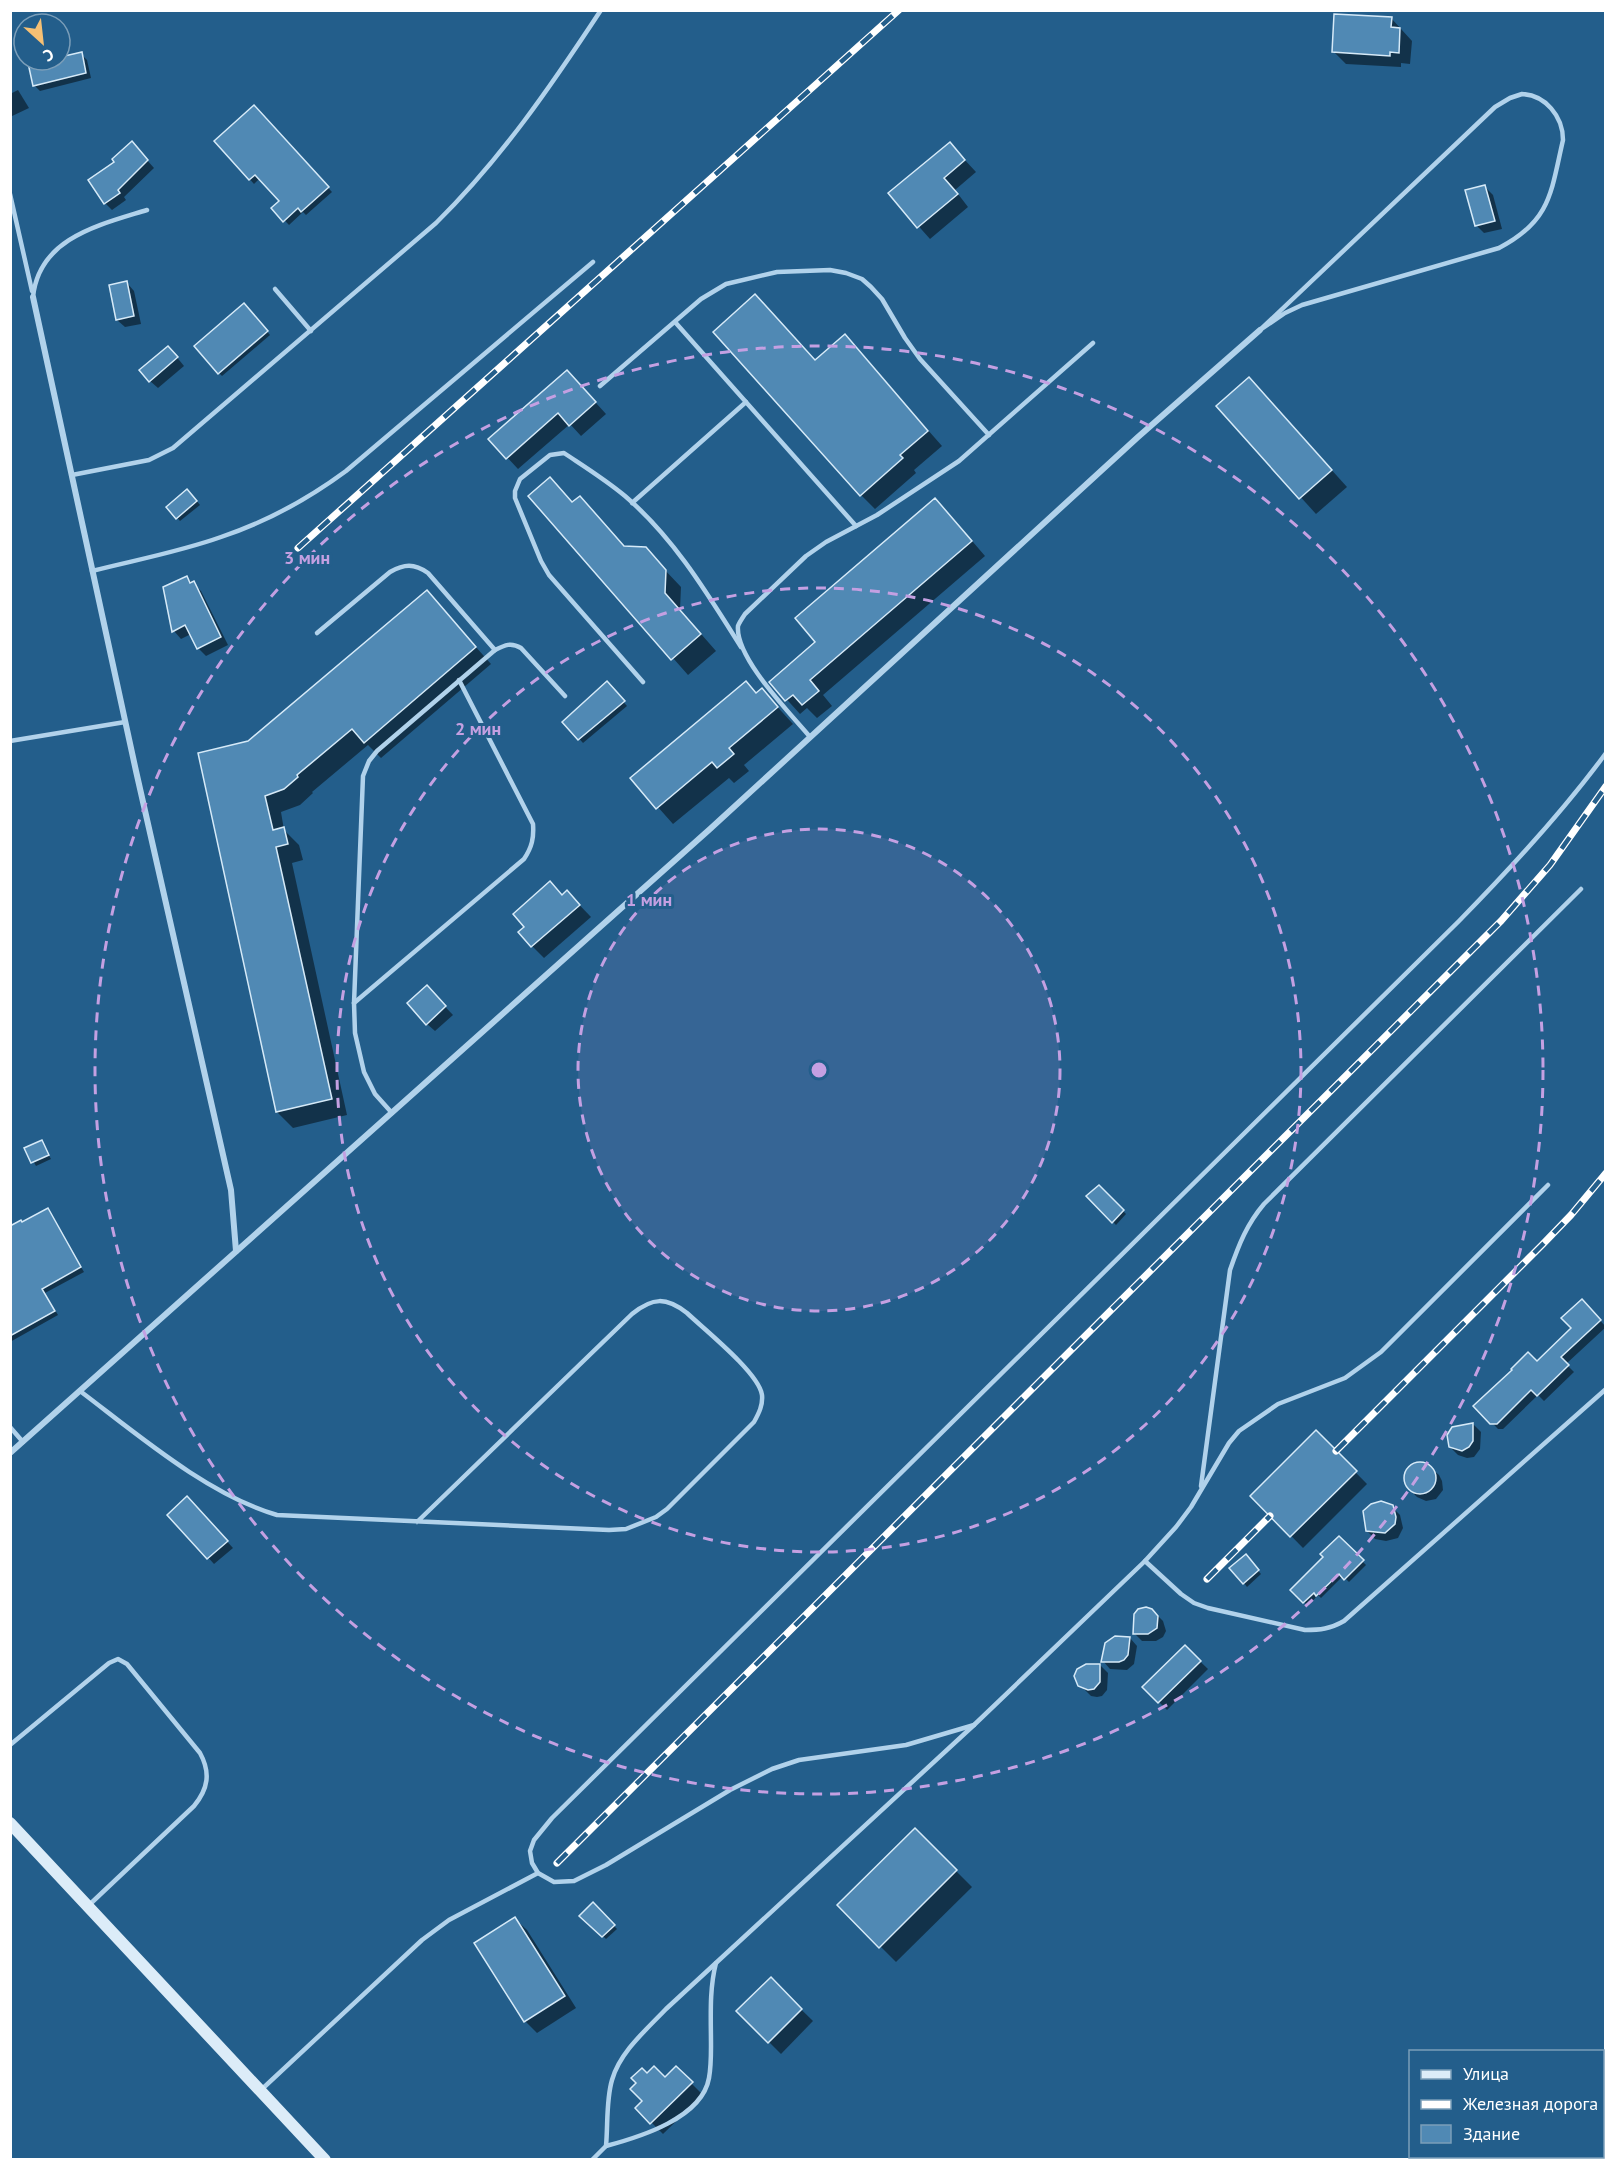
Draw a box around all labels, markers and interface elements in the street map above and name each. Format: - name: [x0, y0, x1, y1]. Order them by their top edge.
- north arrow: [12, 12, 72, 72]
- text: С: [40, 44, 57, 66]
- text: 3 мин: [284, 546, 330, 569]
- text: 2 мин: [455, 717, 501, 740]
- text: 1 мин: [626, 888, 672, 911]
- centre of rings: [809, 1060, 829, 1080]
- legend: [1409, 2050, 1604, 2158]
- text: Улица: [1463, 2062, 1509, 2085]
- text: Железная дорога: [1462, 2092, 1598, 2115]
- text: Здание: [1463, 2122, 1520, 2145]

